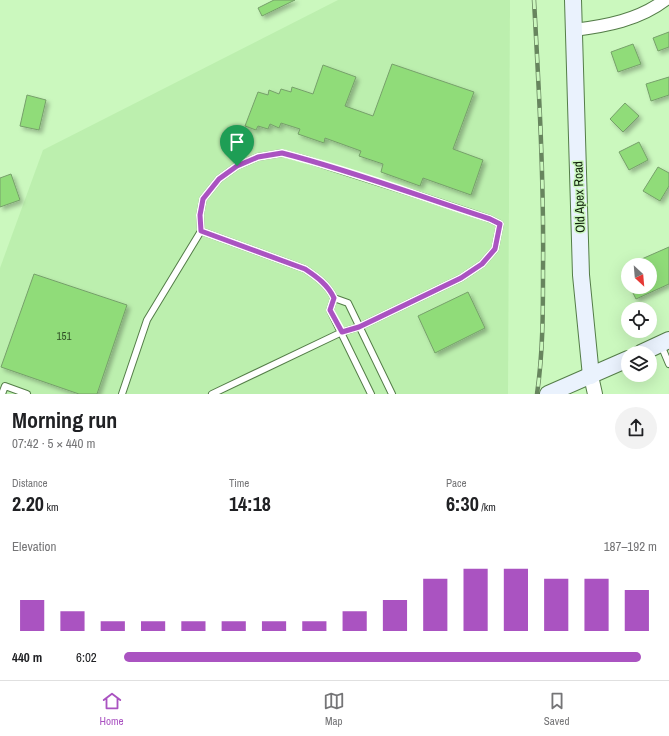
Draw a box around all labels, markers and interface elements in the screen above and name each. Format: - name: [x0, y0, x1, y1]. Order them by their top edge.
- pin: [220, 125, 254, 166]
- icon: arrive: [226, 131, 248, 153]
- street label: Old Apex Road: [569, 161, 589, 233]
- north arrow: [621, 258, 657, 294]
- map controls: [621, 258, 657, 382]
- button: locate: [621, 302, 657, 338]
- house number: 151: [56, 329, 72, 343]
- button: layers: [621, 346, 657, 382]
- text: Morning run: [12, 405, 117, 435]
- button: share: [615, 407, 657, 449]
- text: 07:42 · 5 × 440 m: [12, 435, 95, 452]
- text: Distance: [12, 476, 48, 490]
- text: Time: [229, 476, 249, 490]
- text: Pace: [446, 476, 467, 490]
- text: 2.20: [12, 490, 44, 517]
- text: 14:18: [229, 490, 271, 517]
- text: 6:30: [446, 490, 479, 517]
- text: km: [44, 500, 58, 514]
- text: /km: [479, 500, 496, 514]
- text: Elevation: [12, 538, 56, 555]
- text: 187–192 m: [604, 538, 657, 555]
- text: 440 m: [12, 649, 42, 666]
- text: 6:02: [76, 649, 97, 666]
- tab: Home: [100, 690, 124, 728]
- tab: Map: [323, 690, 345, 728]
- tab: Saved: [544, 690, 569, 728]

